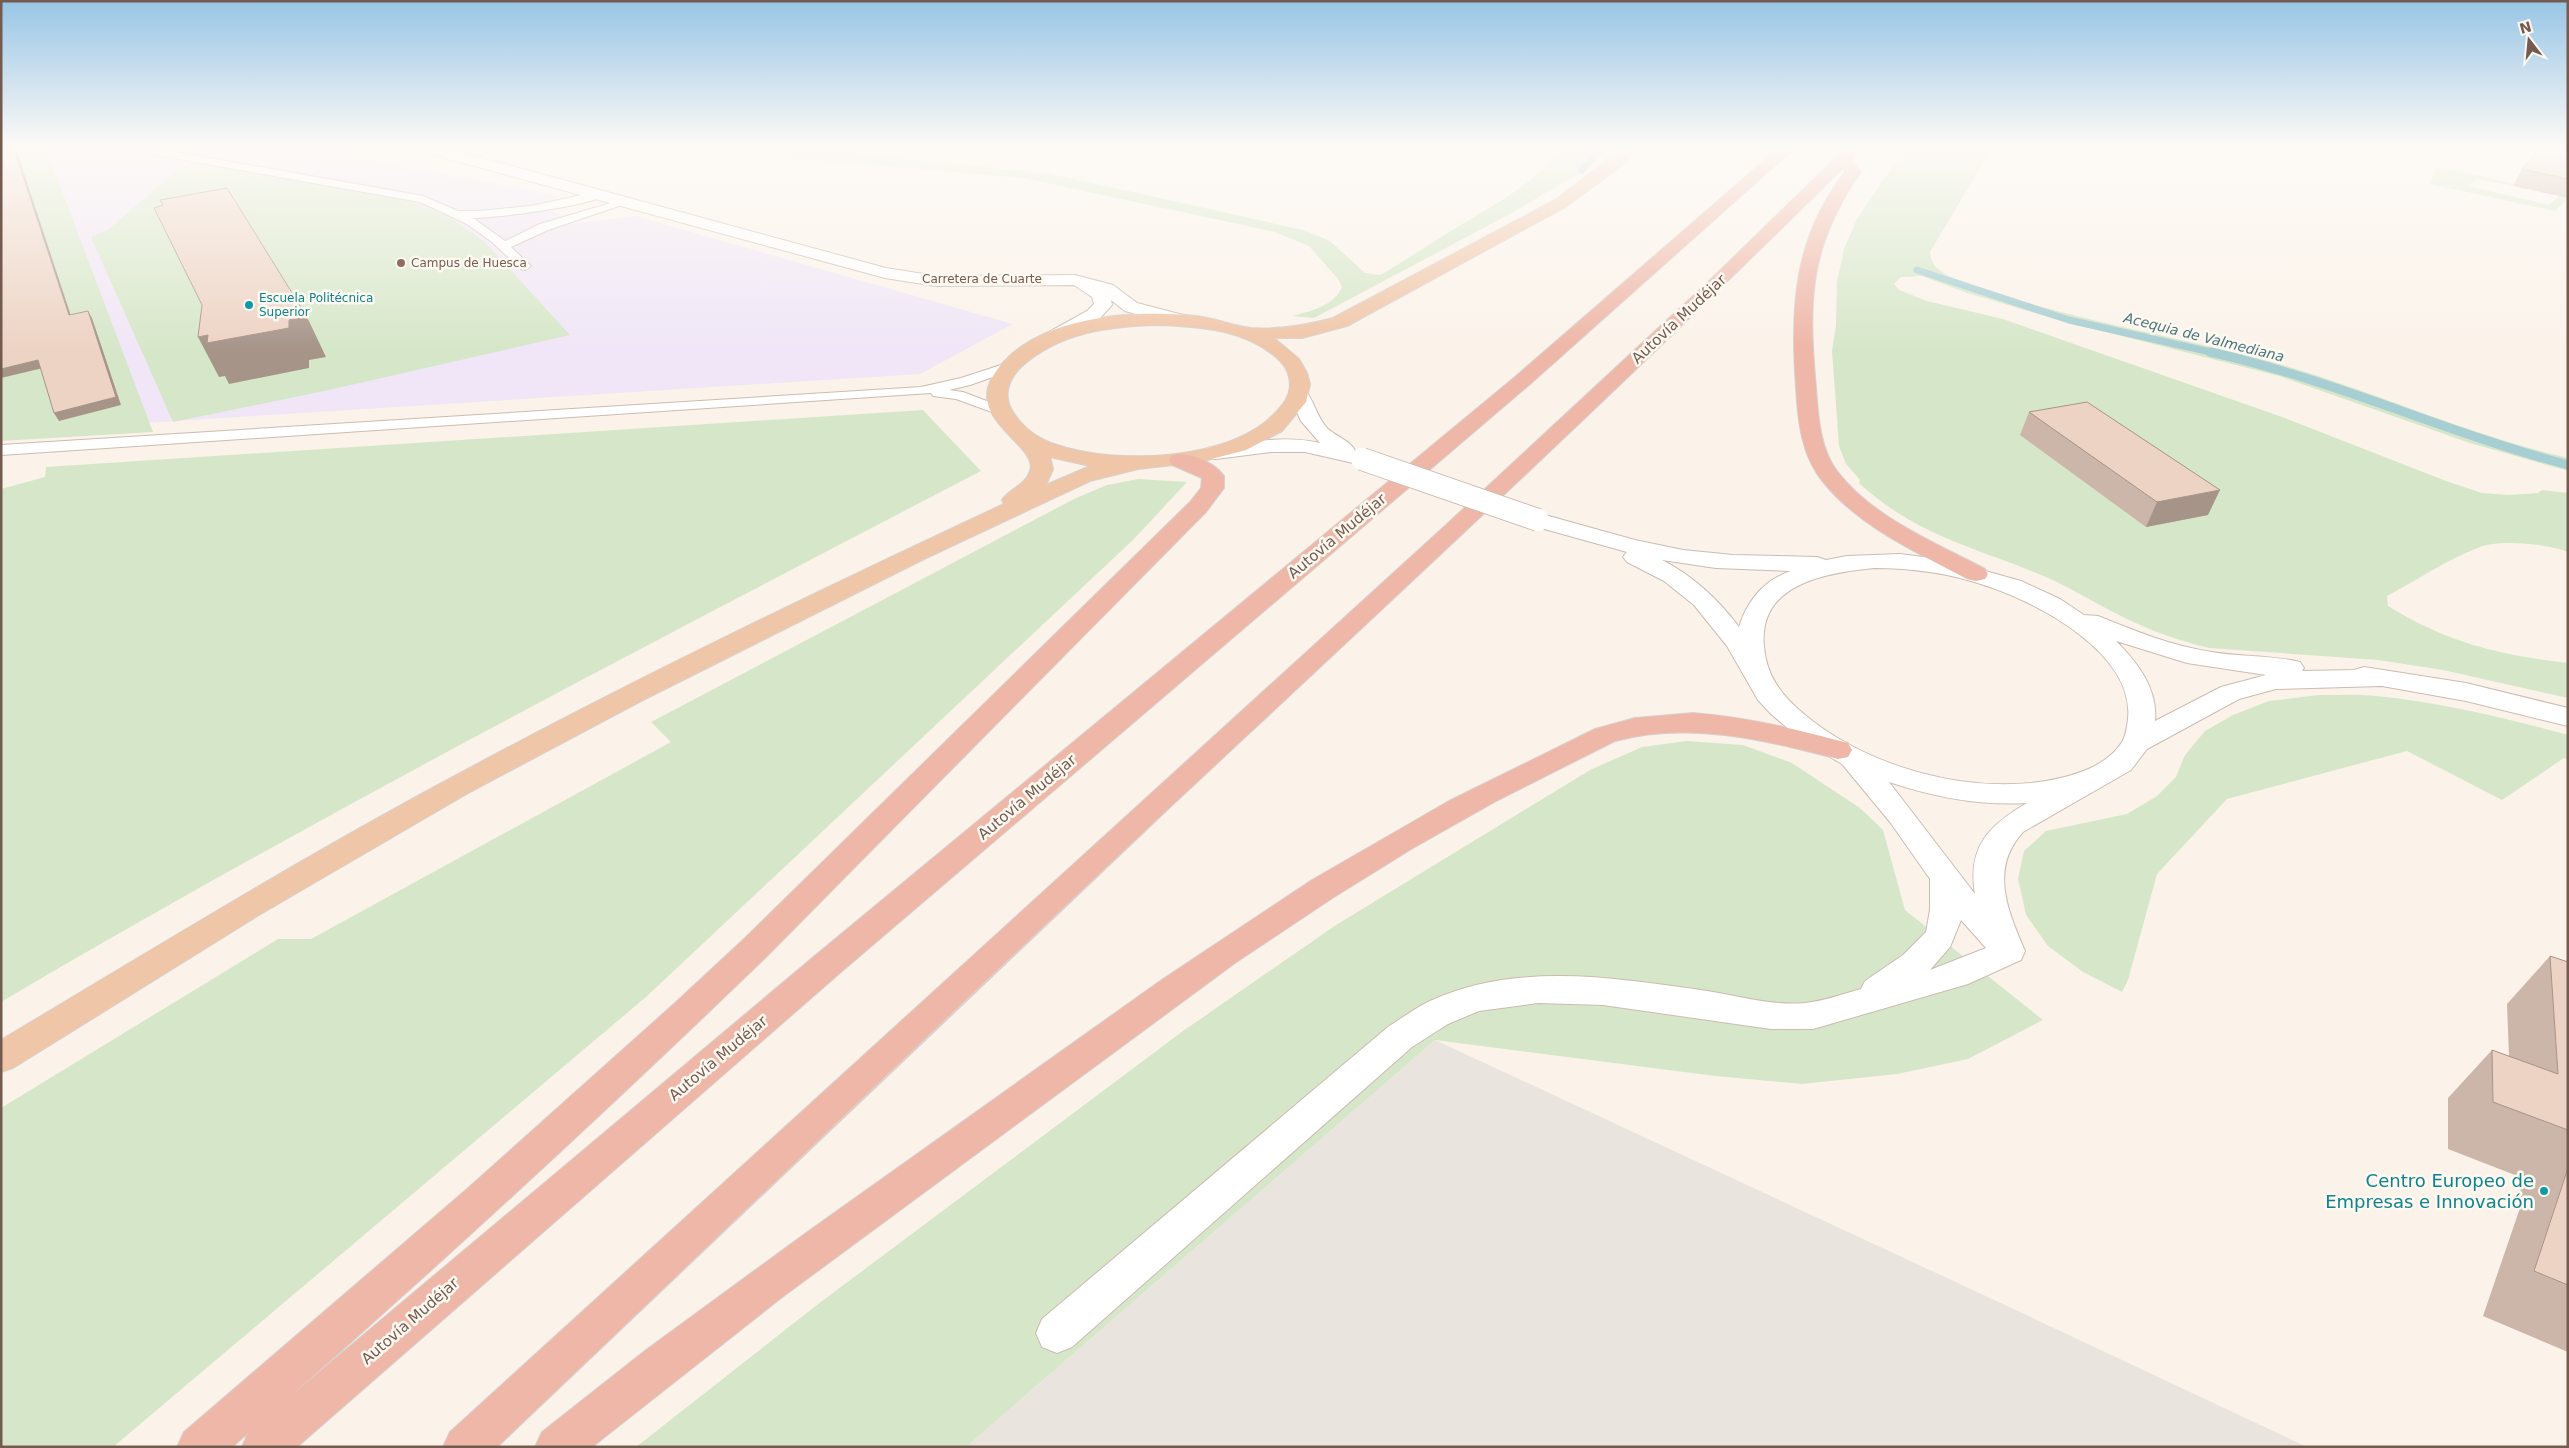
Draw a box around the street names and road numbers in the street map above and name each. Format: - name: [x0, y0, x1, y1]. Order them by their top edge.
- street label: Autovía Mudéjar: [1628, 270, 1731, 367]
- street label: Carretera de Cuarte: [922, 272, 1042, 286]
- street label: Autovía Mudéjar: [1284, 489, 1390, 582]
- street label: Autovía Mudéjar: [974, 750, 1080, 843]
- street label: Autovía Mudéjar: [665, 1011, 771, 1104]
- street label: Autovía Mudéjar: [358, 1273, 463, 1368]

